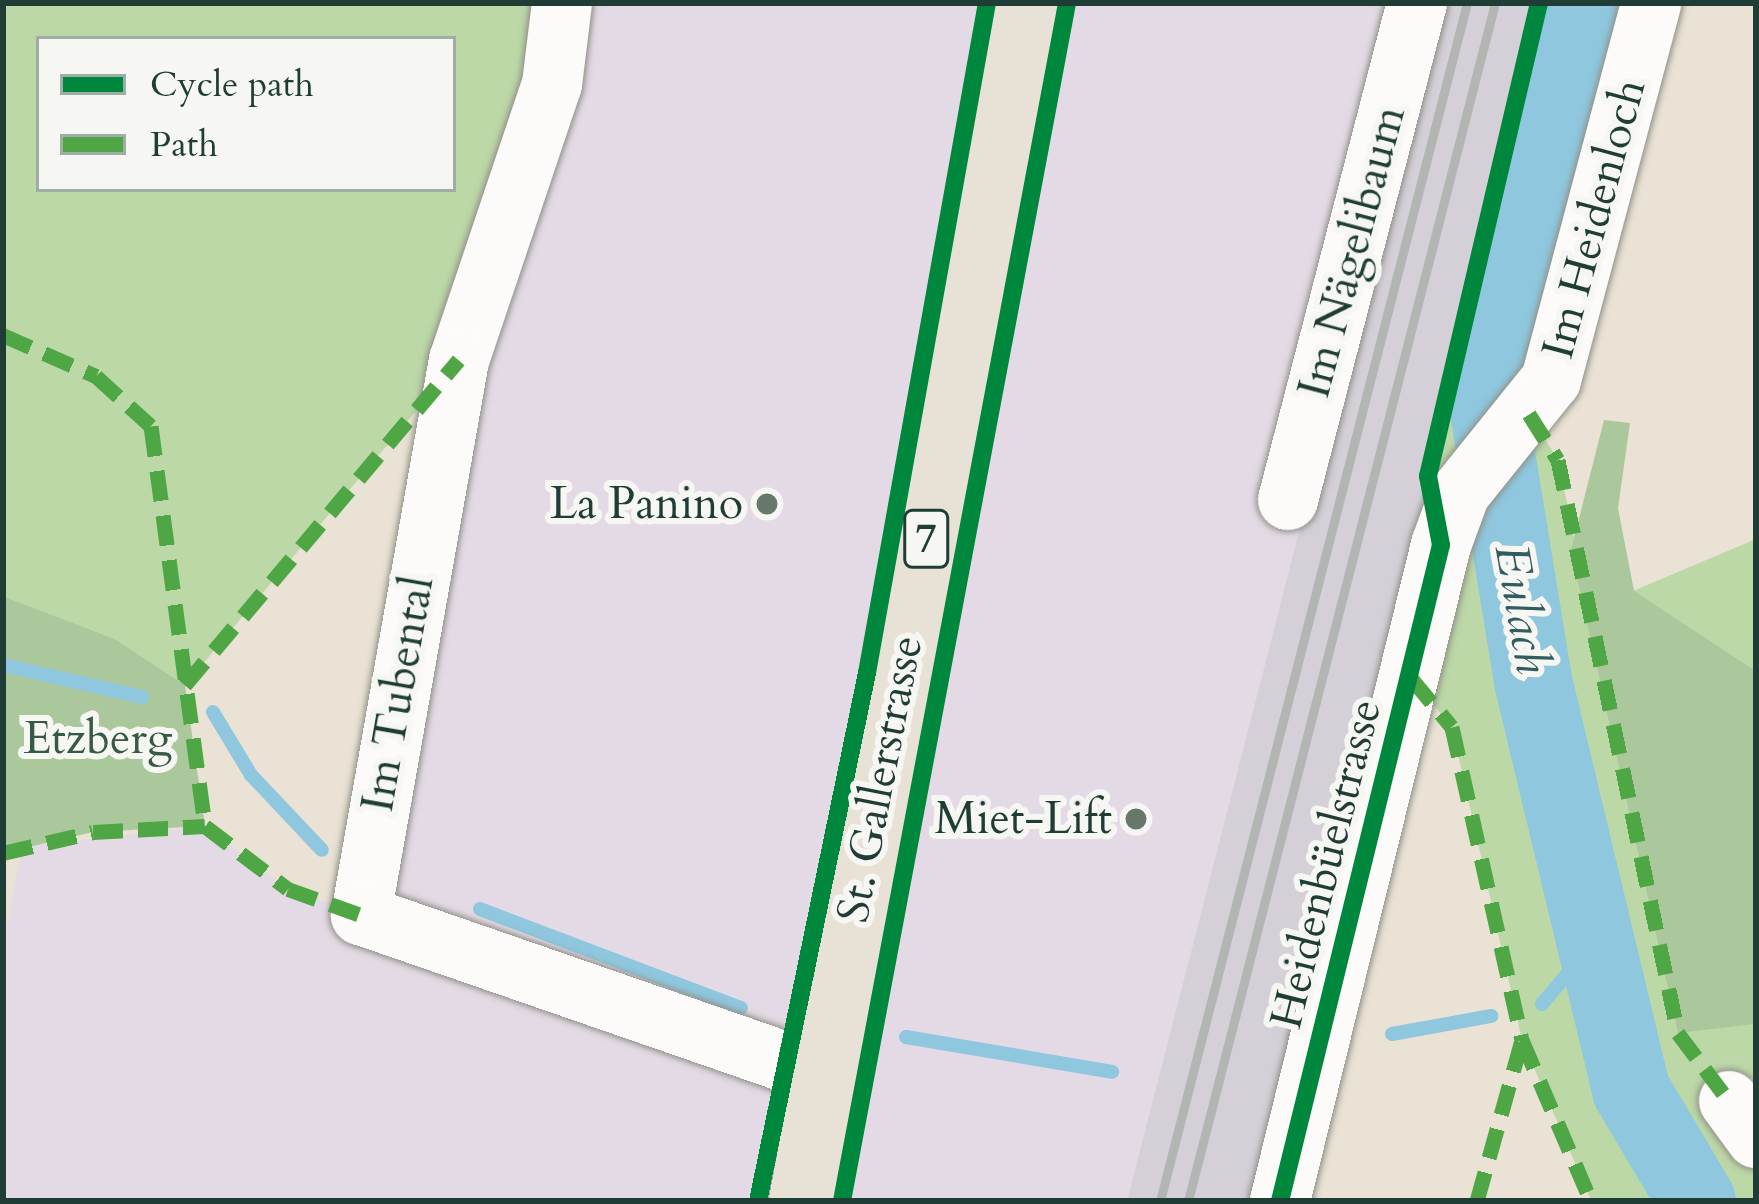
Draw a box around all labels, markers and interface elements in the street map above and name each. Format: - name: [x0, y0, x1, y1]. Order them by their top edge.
- legend: [36, 36, 456, 192]
- text: Cycle path: [150, 60, 314, 109]
- street label: Im Heidenloch: [1531, 73, 1657, 365]
- street label: Im Nägelibaum: [1287, 100, 1417, 404]
- text: Path: [150, 120, 218, 169]
- place label: La Panino: [550, 477, 743, 531]
- marker: La Panino: [754, 491, 780, 517]
- road number: 7: [902, 503, 950, 575]
- water label: Eulach: [1482, 540, 1562, 678]
- street label: Im Tubental: [351, 572, 445, 816]
- street label: St. Gallerstrasse: [826, 631, 934, 927]
- street label: Heidenbüelstrasse: [1259, 694, 1393, 1034]
- park label: Etzberg: [24, 712, 172, 766]
- place label: Miet-Lift: [934, 792, 1112, 846]
- marker: Miet-Lift: [1123, 806, 1149, 832]

